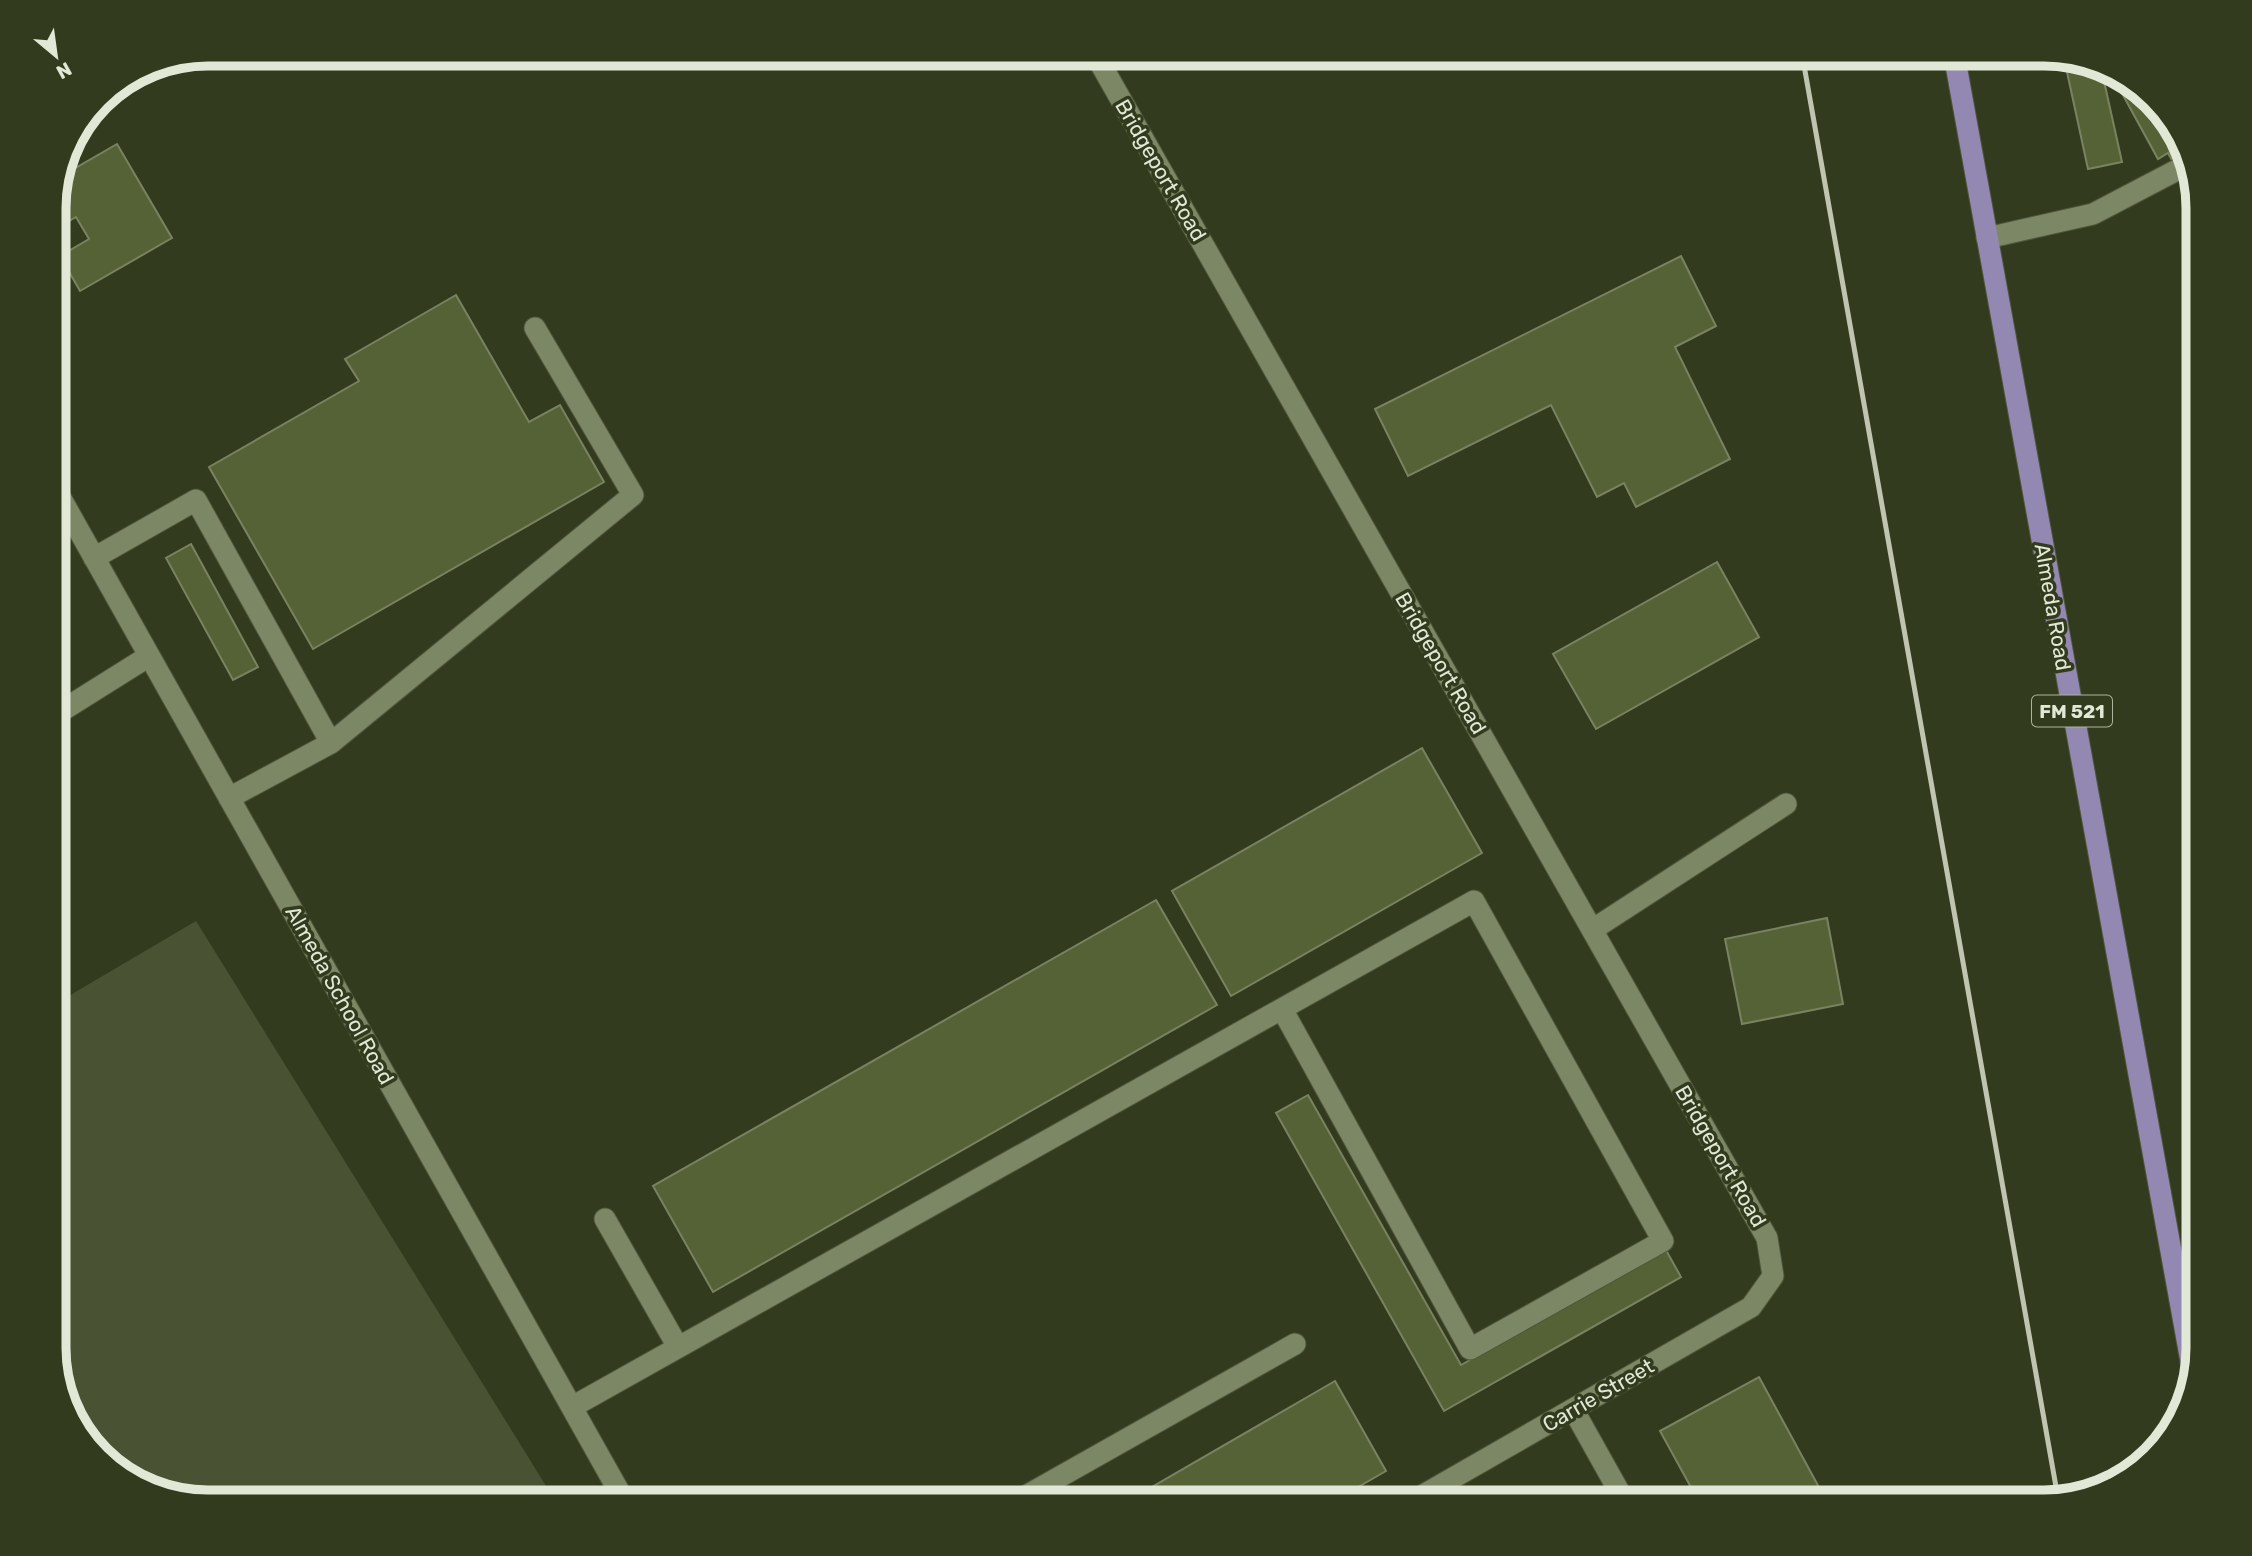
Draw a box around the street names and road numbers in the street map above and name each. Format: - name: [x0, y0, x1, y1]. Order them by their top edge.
- street label: Bridgeport Road: [1110, 95, 1212, 245]
- street label: Almeda Road: [2030, 542, 2076, 672]
- street label: Bridgeport Road: [1390, 588, 1492, 738]
- road number: FM 521: [2032, 696, 2112, 726]
- street label: Almeda School Road: [280, 901, 400, 1089]
- street label: Bridgeport Road: [1670, 1081, 1772, 1231]
- street label: Carrie Street: [1538, 1353, 1658, 1437]

